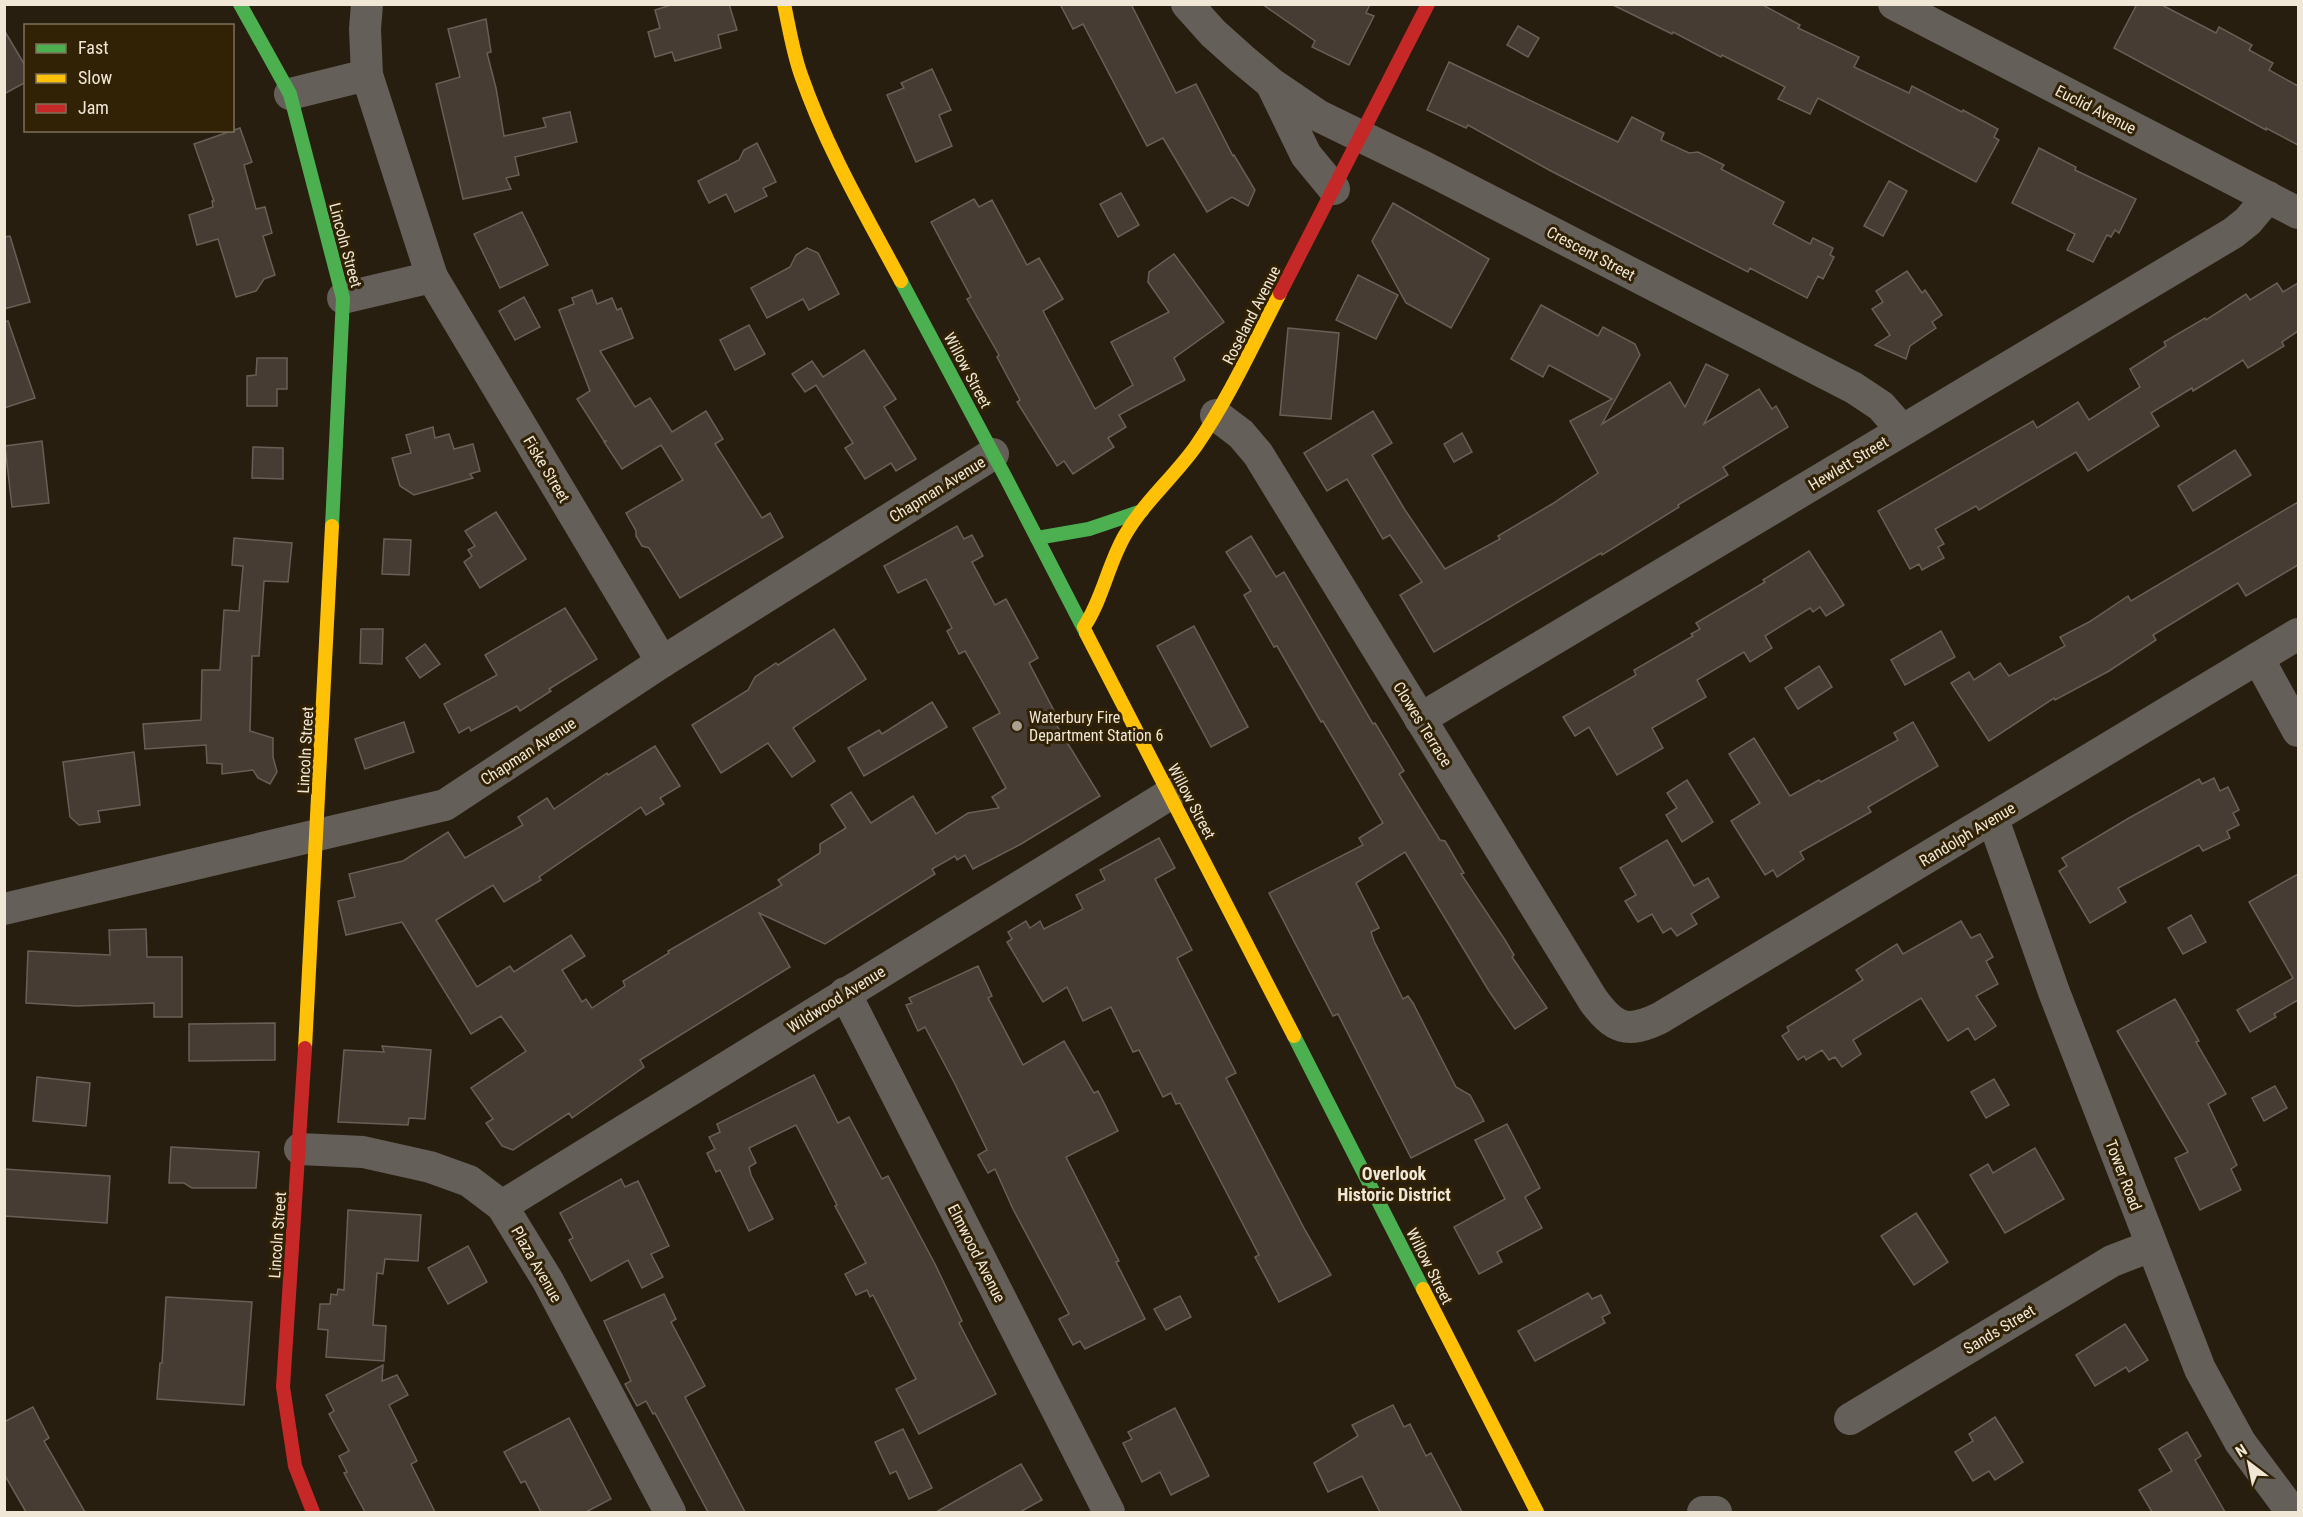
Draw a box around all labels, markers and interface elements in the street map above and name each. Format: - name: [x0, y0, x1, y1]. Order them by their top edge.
- legend: [24, 24, 234, 132]
- text: Fast: [78, 37, 109, 58]
- text: Slow: [78, 67, 113, 88]
- street label: Euclid Avenue: [2052, 81, 2139, 138]
- text: Jam: [78, 97, 109, 118]
- street label: Lincoln Street: [325, 201, 366, 290]
- street label: Crescent Street: [1543, 222, 1638, 285]
- street label: Roseland Avenue: [1218, 263, 1284, 368]
- street label: Willow Street: [940, 329, 996, 411]
- street label: Fiske Street: [519, 432, 574, 506]
- street label: Hewlett Street: [1805, 432, 1892, 495]
- street label: Chapman Avenue: [886, 452, 989, 527]
- street label: Clowes Terrace: [1389, 678, 1456, 770]
- street label: Lincoln Street: [294, 706, 317, 794]
- place label: Waterbury Fire Department Station 6: [1029, 708, 1163, 745]
- street label: Chapman Avenue: [477, 714, 579, 789]
- marker: Waterbury Fire Department Station 6: [1010, 719, 1024, 733]
- street label: Willow Street: [1164, 760, 1220, 842]
- street label: Randolph Avenue: [1916, 798, 2019, 871]
- street label: Wildwood Avenue: [784, 962, 889, 1037]
- street label: Tower Road: [2101, 1137, 2146, 1213]
- district label: Overlook Historic District: [1337, 1163, 1451, 1205]
- street label: Lincoln Street: [265, 1191, 290, 1279]
- street label: Elmwood Avenue: [944, 1201, 1009, 1306]
- street label: Plaza Avenue: [507, 1223, 566, 1306]
- street label: Willow Street: [1402, 1225, 1457, 1308]
- street label: Sands Street: [1960, 1301, 2039, 1358]
- north arrow: [2219, 1433, 2279, 1493]
- text: N: [2232, 1440, 2251, 1461]

